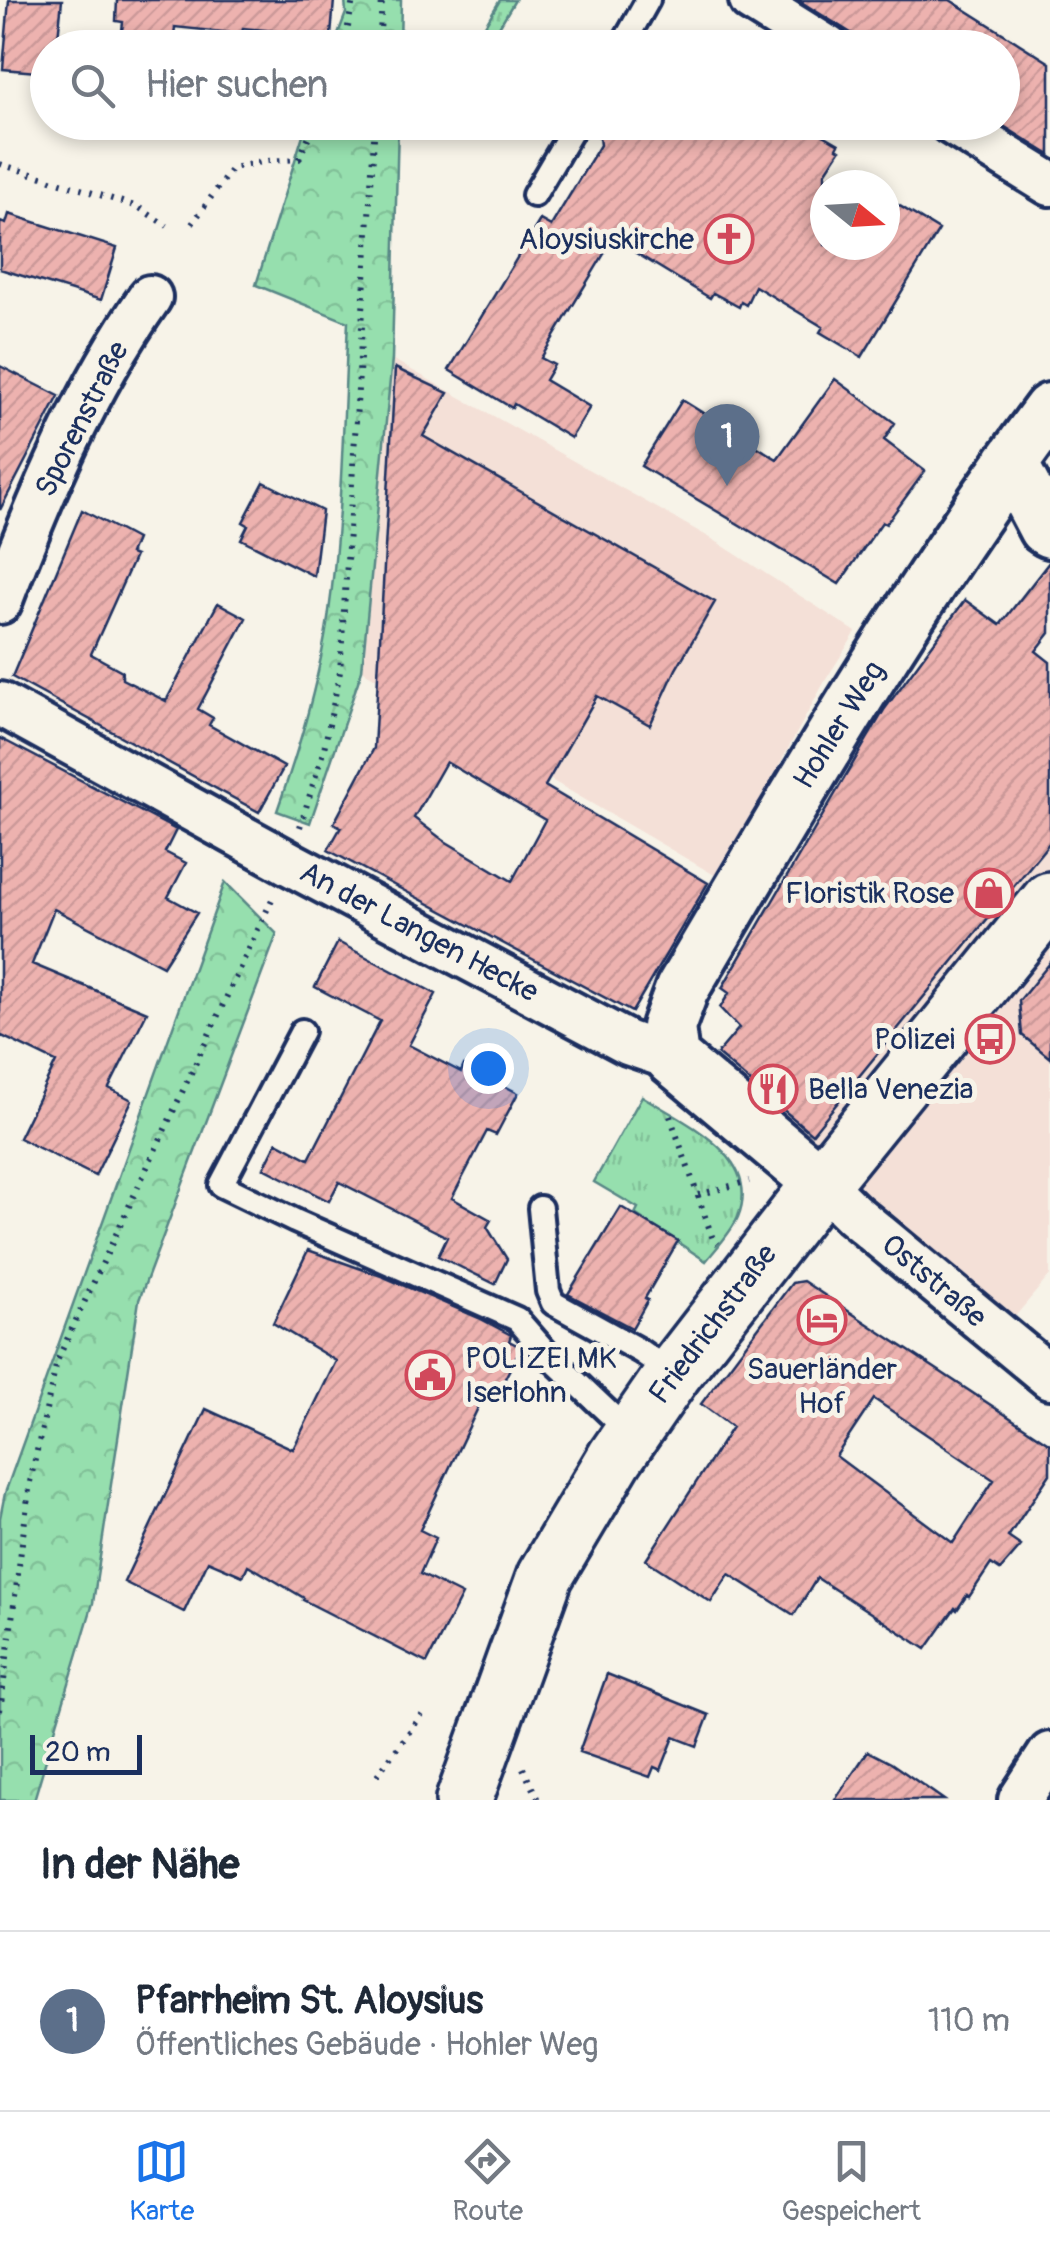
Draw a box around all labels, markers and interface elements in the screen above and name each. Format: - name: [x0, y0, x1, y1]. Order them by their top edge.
- search box: [30, 30, 1020, 140]
- icon: search: [65, 58, 120, 113]
- text: Hier suchen: [145, 61, 328, 109]
- north arrow: [810, 170, 900, 260]
- church icon: Aloysiuskirche: [703, 213, 755, 265]
- place label: Aloysiuskirche: [519, 221, 694, 258]
- street label: Sporenstraße: [27, 335, 137, 503]
- pin: 1: [694, 404, 760, 486]
- street label: Hohler Weg: [785, 654, 893, 796]
- street label: An der Langen Hecke: [293, 854, 545, 1011]
- shop icon: Floristik Rose: [963, 867, 1015, 919]
- place label: Floristik Rose: [785, 875, 954, 912]
- bus stop icon: Polizei: [964, 1013, 1016, 1065]
- place label: Polizei: [874, 1021, 955, 1058]
- your location: [463, 1043, 514, 1094]
- restaurant icon: Bella Venezia: [747, 1063, 799, 1115]
- place label: Bella Venezia: [808, 1071, 973, 1108]
- street label: Oststraße: [874, 1226, 994, 1336]
- street label: Friedrichstraße: [641, 1237, 785, 1411]
- hotel icon: Sauerländer Hof: [796, 1294, 848, 1346]
- place label: POLIZEI MK Iserlohn: [465, 1340, 617, 1411]
- public building icon: POLIZEI MK Iserlohn: [404, 1349, 456, 1401]
- place label: Sauerländer Hof: [747, 1351, 897, 1422]
- scale bar: [30, 1730, 142, 1774]
- text: 20 m: [45, 1735, 111, 1770]
- text: In der Nähe: [40, 1839, 239, 1891]
- text: Pfarrheim St. Aloysius: [135, 1977, 483, 2025]
- text: 1: [66, 2001, 79, 2041]
- text: 110 m: [928, 2001, 1010, 2041]
- text: Öffentliches Gebäude · Hohler Weg: [135, 2025, 598, 2065]
- tab: Karte: [129, 2134, 194, 2229]
- tab: Route: [453, 2134, 523, 2229]
- tab: Gespeichert: [781, 2134, 921, 2229]

